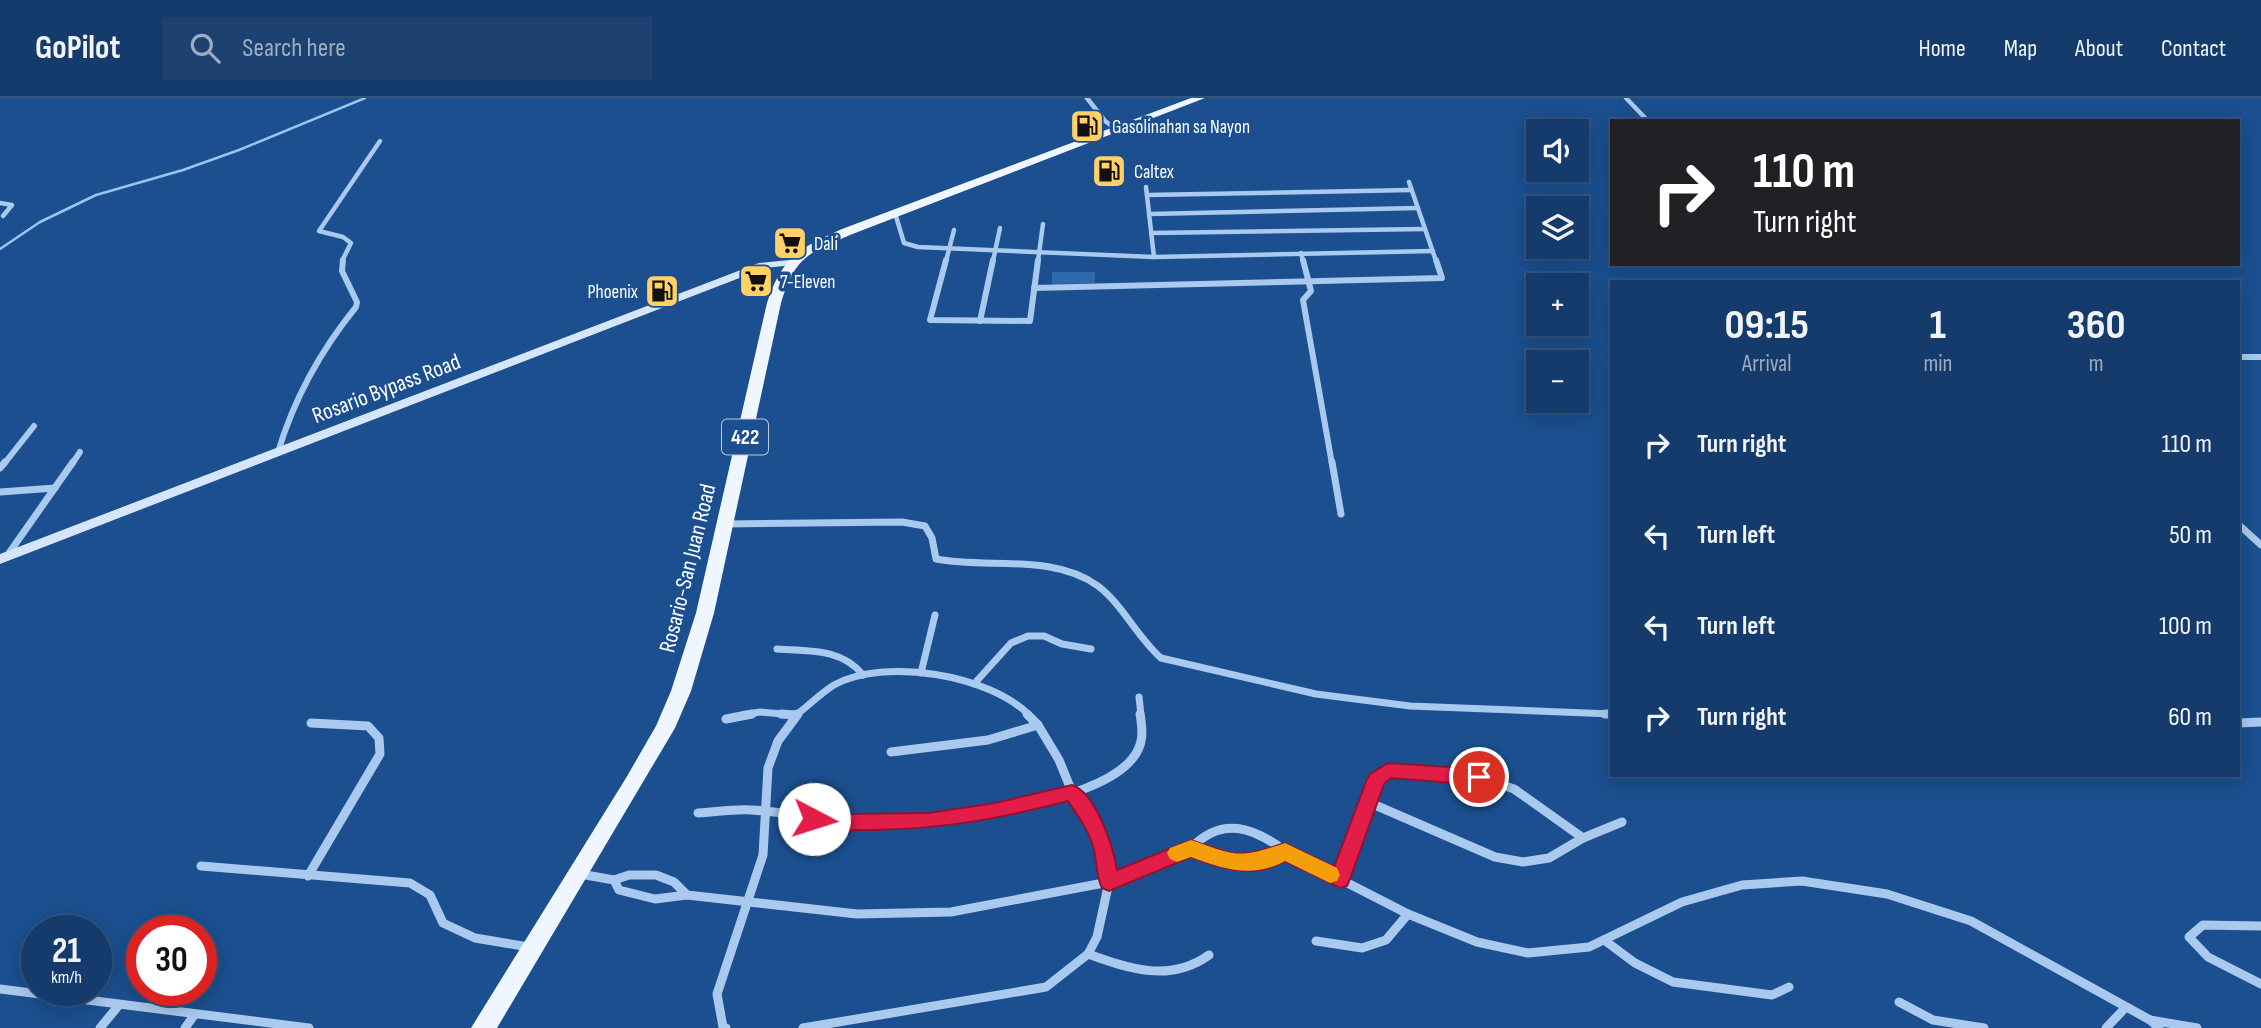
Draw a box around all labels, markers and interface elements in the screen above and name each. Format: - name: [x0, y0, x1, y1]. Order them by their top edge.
- search box: [162, 17, 652, 80]
- text: GoPilot: [35, 28, 120, 68]
- icon: search: [186, 29, 224, 67]
- text: Search here: [242, 33, 346, 64]
- text: Home: [1918, 34, 1966, 63]
- text: Map: [2004, 34, 2037, 63]
- text: About: [2075, 34, 2123, 63]
- text: Contact: [2161, 34, 2226, 63]
- fuel station icon: Gasolinahan sa Nayon: [1068, 107, 1106, 145]
- place label: Gasolinahan sa Nayon: [1112, 116, 1250, 139]
- map controls: [1526, 119, 1589, 413]
- button: sound: [1526, 119, 1589, 182]
- text: 110 m: [1753, 143, 1855, 202]
- icon: right: [1638, 147, 1729, 238]
- fuel station icon: Caltex: [1090, 152, 1128, 190]
- place label: Caltex: [1134, 161, 1174, 184]
- button: layers: [1526, 196, 1589, 259]
- text: Turn right: [1753, 203, 1857, 242]
- supermarket icon: Dali: [771, 224, 809, 262]
- place label: Dali: [814, 233, 838, 256]
- supermarket icon: 7-Eleven: [737, 262, 775, 300]
- place label: 7-Eleven: [780, 271, 835, 294]
- fuel station icon: Phoenix: [643, 272, 681, 310]
- button: +: [1526, 273, 1589, 336]
- place label: Phoenix: [588, 281, 638, 304]
- text: 09:15: [1725, 300, 1809, 351]
- text: 1: [1930, 300, 1946, 351]
- text: 360: [2067, 300, 2125, 351]
- street label: Rosario Bypass Road: [308, 348, 464, 430]
- button: −: [1526, 350, 1589, 413]
- text: Arrival: [1742, 350, 1791, 378]
- text: min: [1923, 350, 1952, 378]
- text: m: [2089, 350, 2104, 378]
- road number: 422: [722, 420, 768, 454]
- icon: right: [1638, 426, 1676, 464]
- text: Turn right: [1697, 429, 1786, 460]
- text: 110 m: [2161, 429, 2212, 460]
- street label: Rosario-San Juan Road: [653, 481, 722, 655]
- icon: left: [1638, 517, 1676, 555]
- text: Turn left: [1697, 520, 1775, 551]
- text: 50 m: [2169, 520, 2212, 551]
- icon: left: [1638, 608, 1676, 646]
- text: Turn left: [1697, 611, 1775, 642]
- text: 100 m: [2159, 611, 2212, 642]
- icon: right: [1638, 699, 1676, 737]
- text: Turn right: [1697, 702, 1786, 733]
- text: 60 m: [2168, 702, 2212, 733]
- pin: [1449, 747, 1509, 807]
- icon: arrive: [1460, 758, 1498, 796]
- position arrow: [777, 782, 851, 856]
- speed limit sign: 30: [126, 915, 217, 1006]
- text: 21: [52, 930, 81, 973]
- text: km/h: [51, 967, 82, 988]

